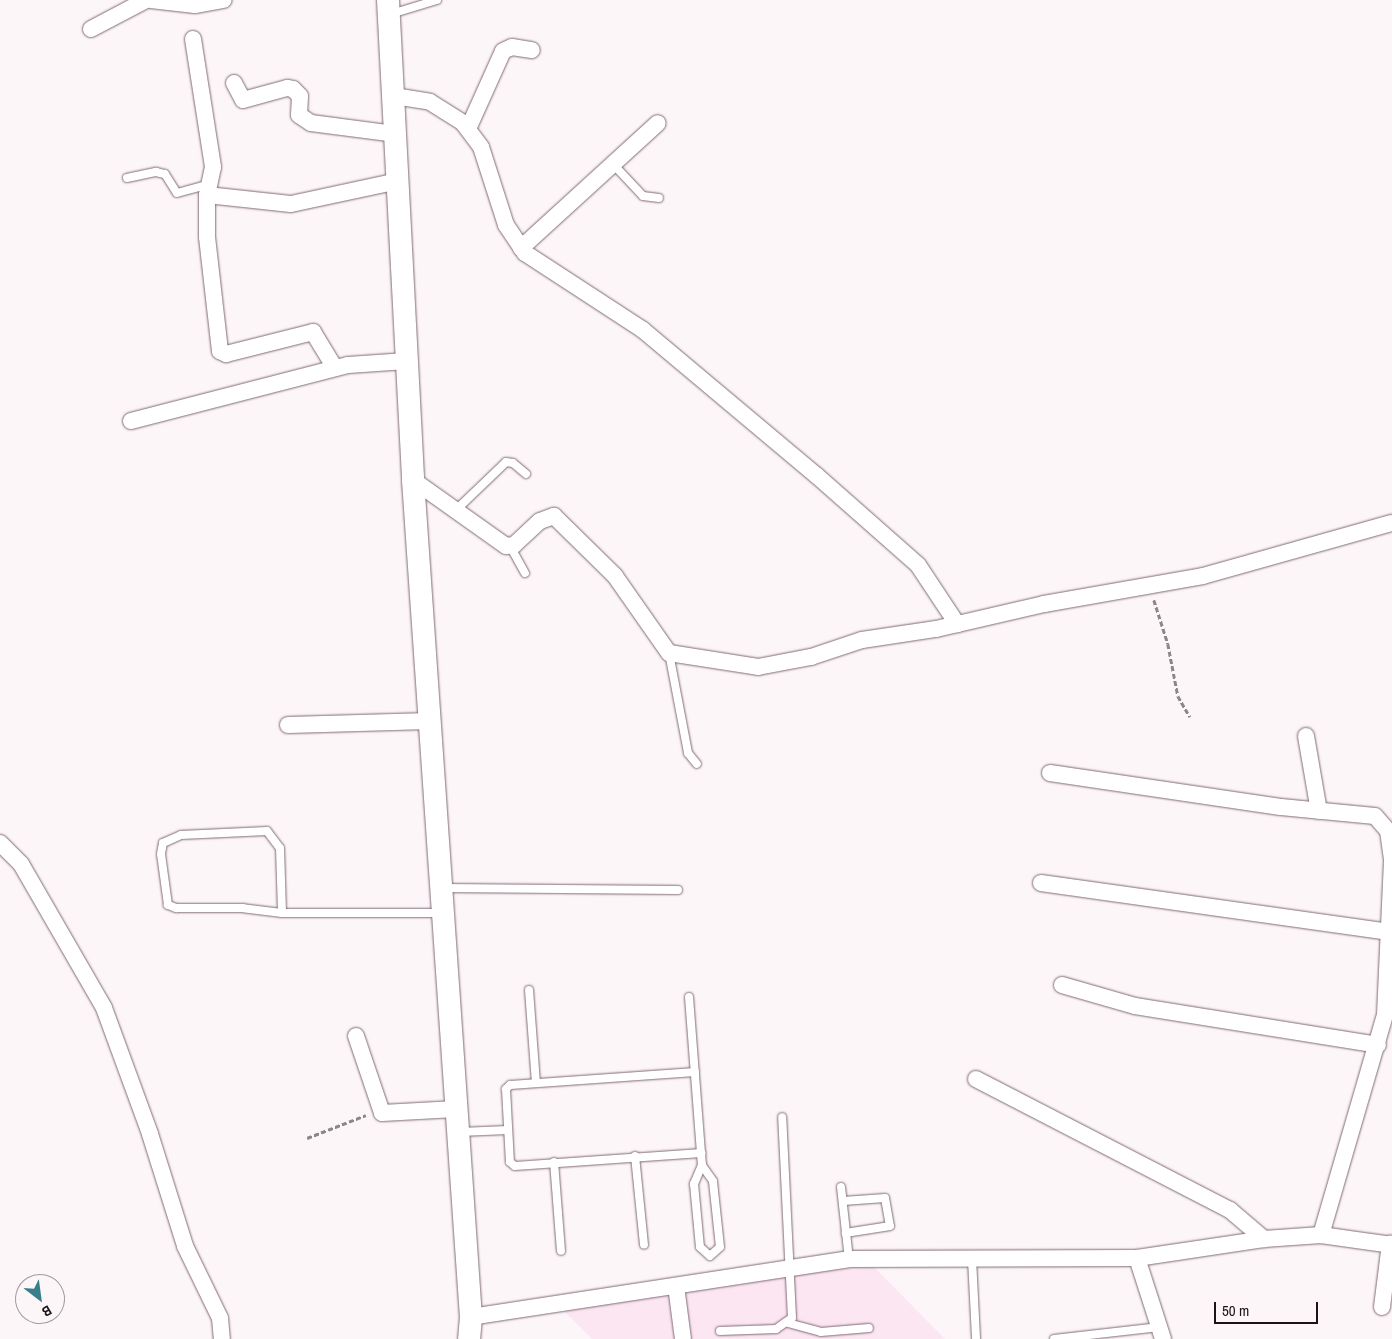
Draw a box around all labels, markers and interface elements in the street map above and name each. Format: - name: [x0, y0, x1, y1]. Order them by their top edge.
- north arrow: [15, 1274, 65, 1324]
- scale bar: [1217, 1292, 1321, 1324]
- text: 50 m: [1222, 1300, 1249, 1321]
- text: B: [39, 1301, 55, 1321]

